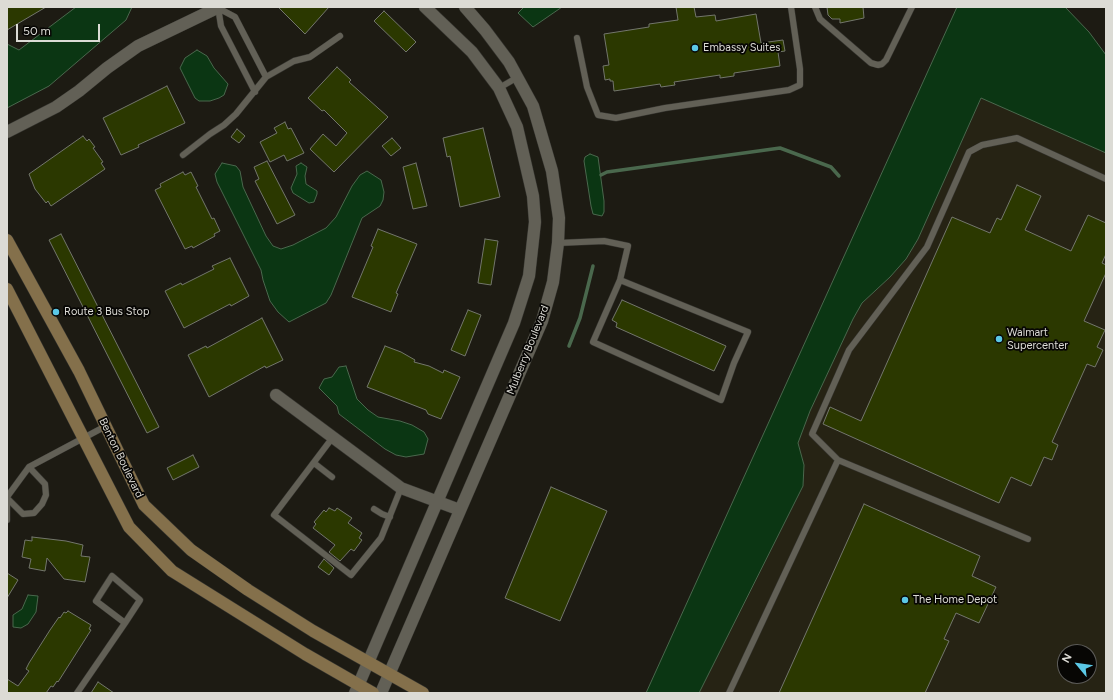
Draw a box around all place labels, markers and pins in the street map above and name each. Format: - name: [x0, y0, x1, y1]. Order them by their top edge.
- place label: Embassy Suites: [703, 41, 780, 55]
- marker: Embassy Suites: [690, 43, 700, 53]
- place label: Route 3 Bus Stop: [64, 305, 149, 319]
- marker: Route 3 Bus Stop: [51, 307, 61, 317]
- place label: Walmart Supercenter: [1007, 326, 1068, 352]
- marker: Walmart Supercenter: [994, 334, 1004, 344]
- place label: The Home Depot: [913, 593, 997, 607]
- marker: The Home Depot: [900, 595, 910, 605]

